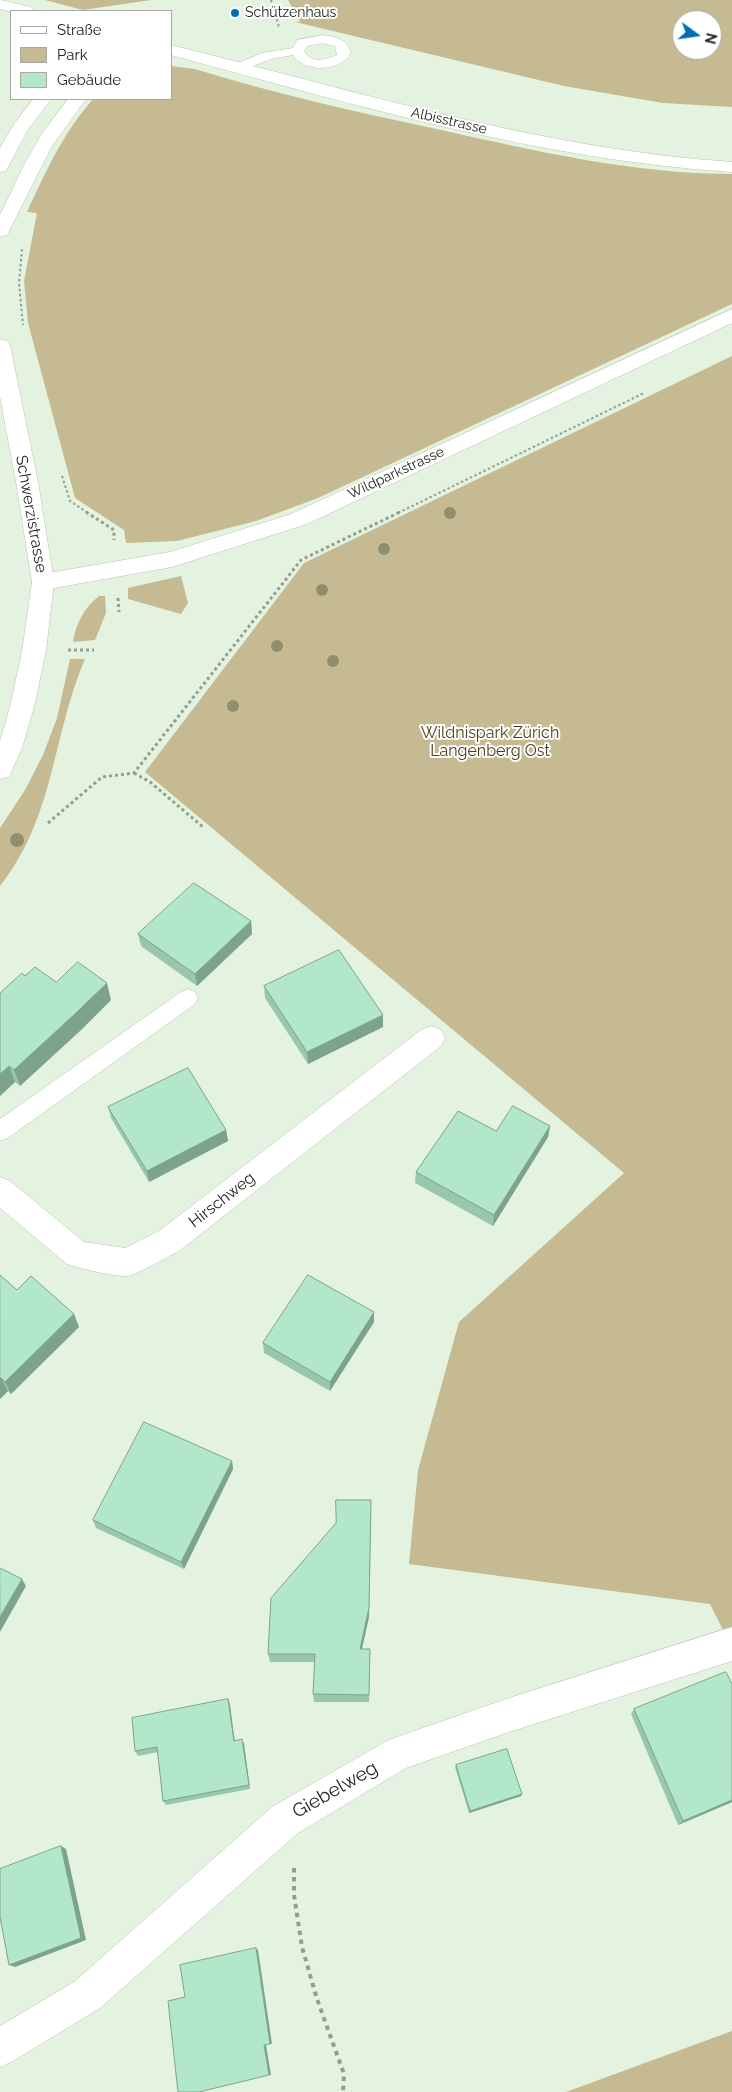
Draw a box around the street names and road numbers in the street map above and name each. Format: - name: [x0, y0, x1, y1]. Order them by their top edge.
- street label: Albisstrasse: [409, 104, 489, 138]
- street label: Wildparkstrasse: [345, 443, 447, 503]
- street label: Schwerzistrasse: [11, 454, 51, 574]
- street label: Hirschweg: [185, 1168, 259, 1232]
- street label: Giebelweg: [288, 1756, 382, 1824]

